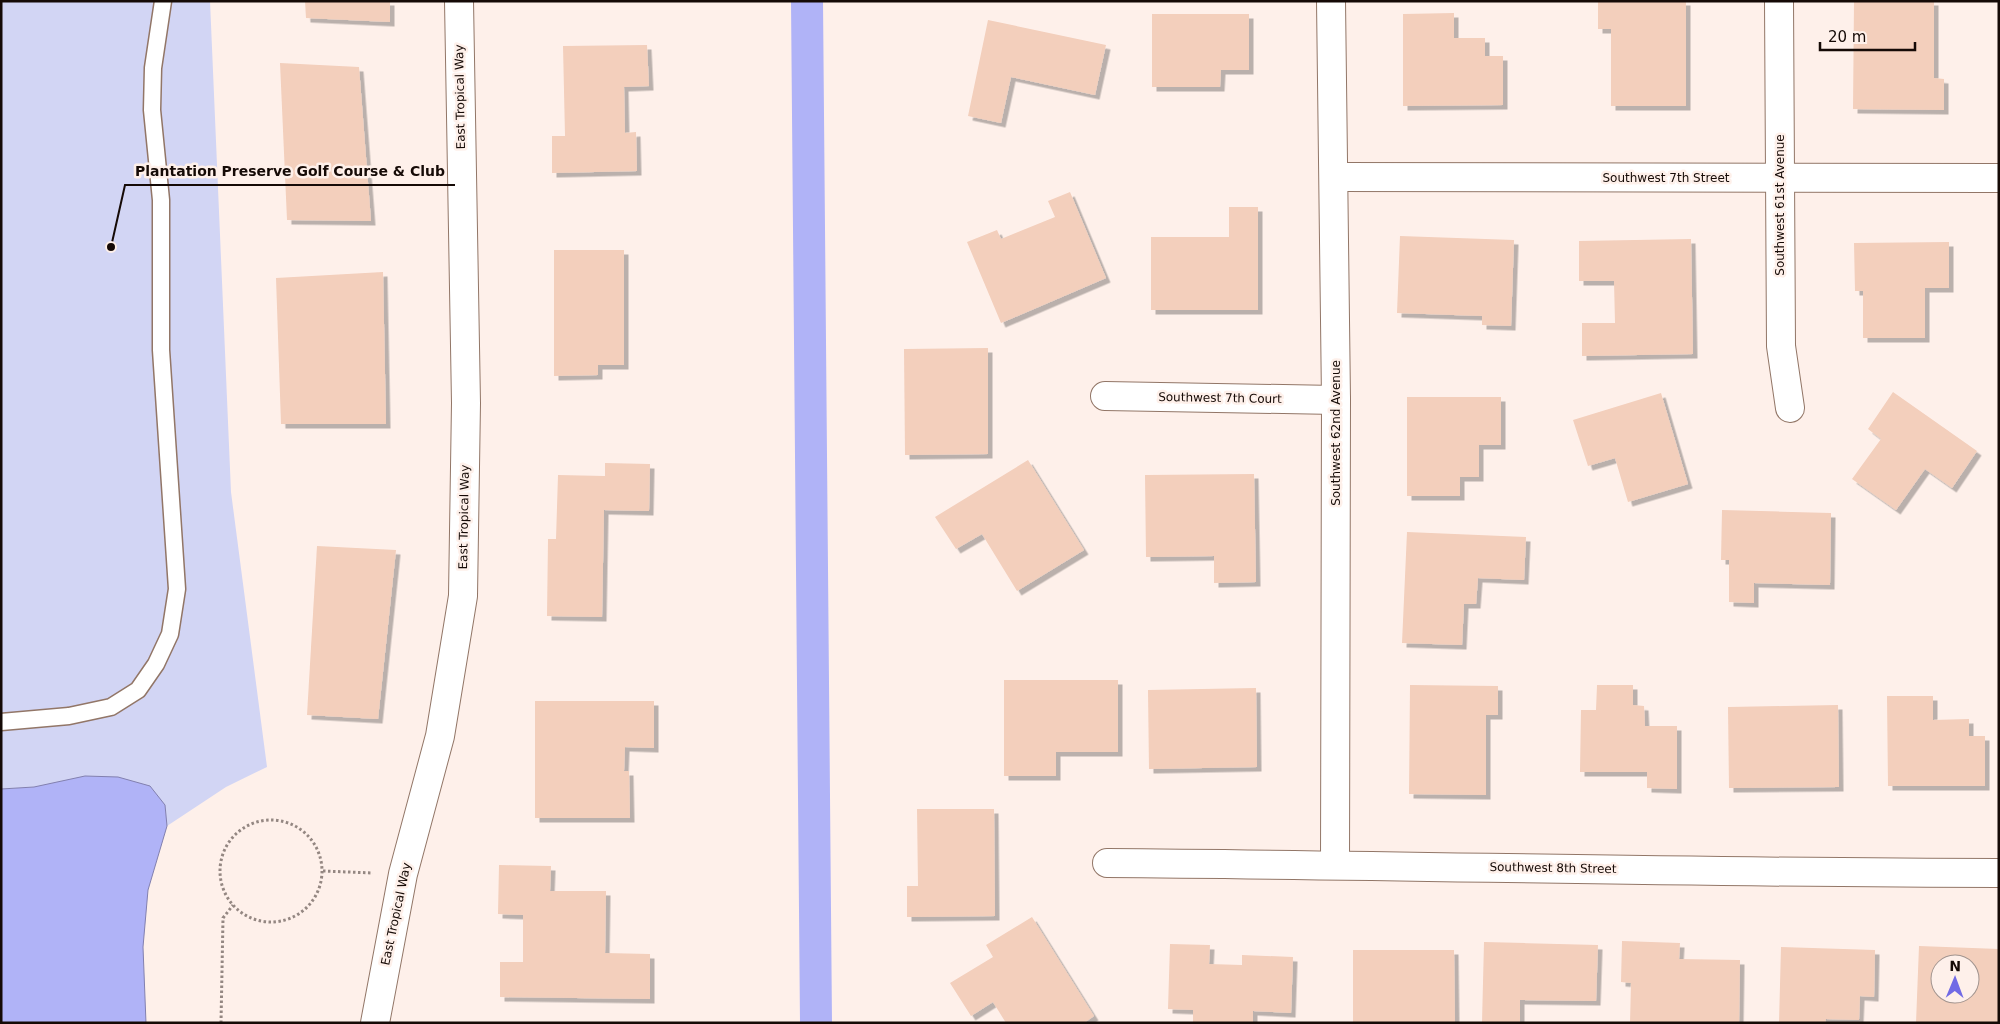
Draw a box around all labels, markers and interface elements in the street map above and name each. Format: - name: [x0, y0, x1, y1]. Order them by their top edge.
- scale bar: [1820, 20, 1915, 52]
- text: 20 m: [1828, 28, 1866, 46]
- street label: East Tropical Way: [452, 44, 468, 150]
- street label: Southwest 61st Avenue: [1773, 134, 1787, 276]
- callout: Plantation Preserve Golf Course & Club: [125, 156, 455, 185]
- text: Plantation Preserve Golf Course & Club: [135, 163, 445, 179]
- street label: Southwest 7th Street: [1602, 171, 1730, 185]
- street label: Southwest 62nd Avenue: [1329, 360, 1343, 506]
- street label: Southwest 7th Court: [1158, 390, 1282, 406]
- street label: East Tropical Way: [456, 464, 472, 570]
- street label: Southwest 8th Street: [1489, 860, 1617, 876]
- street label: East Tropical Way: [378, 861, 414, 967]
- north arrow: [1930, 954, 1980, 1004]
- text: N: [1949, 958, 1961, 974]

